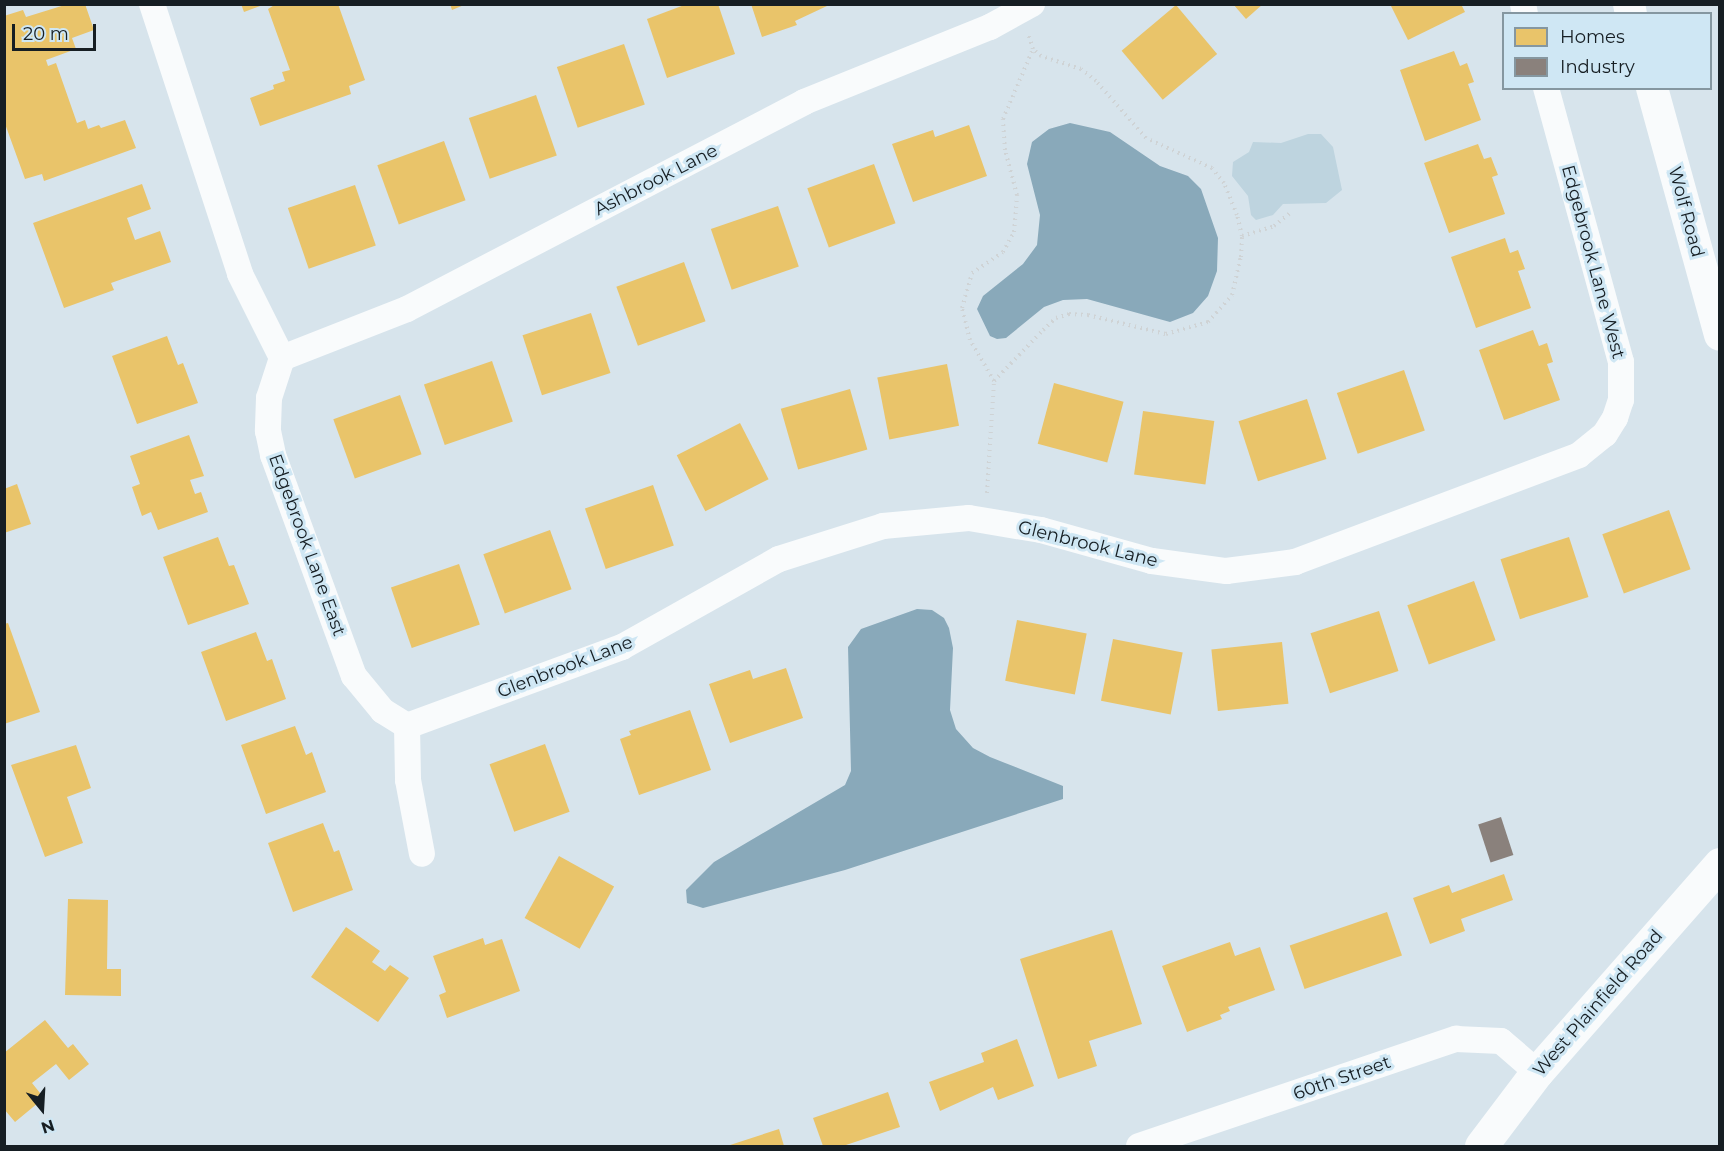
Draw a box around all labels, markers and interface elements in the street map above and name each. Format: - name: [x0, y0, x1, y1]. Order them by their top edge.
- scale bar: [15, 12, 99, 50]
- legend: [1502, 12, 1712, 90]
- text: 20 m: [23, 23, 69, 45]
- text: Homes: [1560, 26, 1625, 48]
- text: Industry: [1560, 56, 1635, 78]
- street label: Ashbrook Lane: [591, 140, 721, 220]
- street label: Edgebrook Lane West: [1557, 163, 1629, 361]
- street label: Wolf Road: [1664, 164, 1708, 260]
- street label: Edgebrook Lane East: [264, 451, 350, 639]
- street label: Glenbrook Lane: [1016, 516, 1160, 572]
- street label: Glenbrook Lane: [494, 631, 636, 703]
- street label: West Plainfield Road: [1529, 925, 1667, 1081]
- street label: 60th Street: [1290, 1051, 1394, 1105]
- north arrow: [12, 1079, 72, 1139]
- text: N: [39, 1116, 57, 1138]

